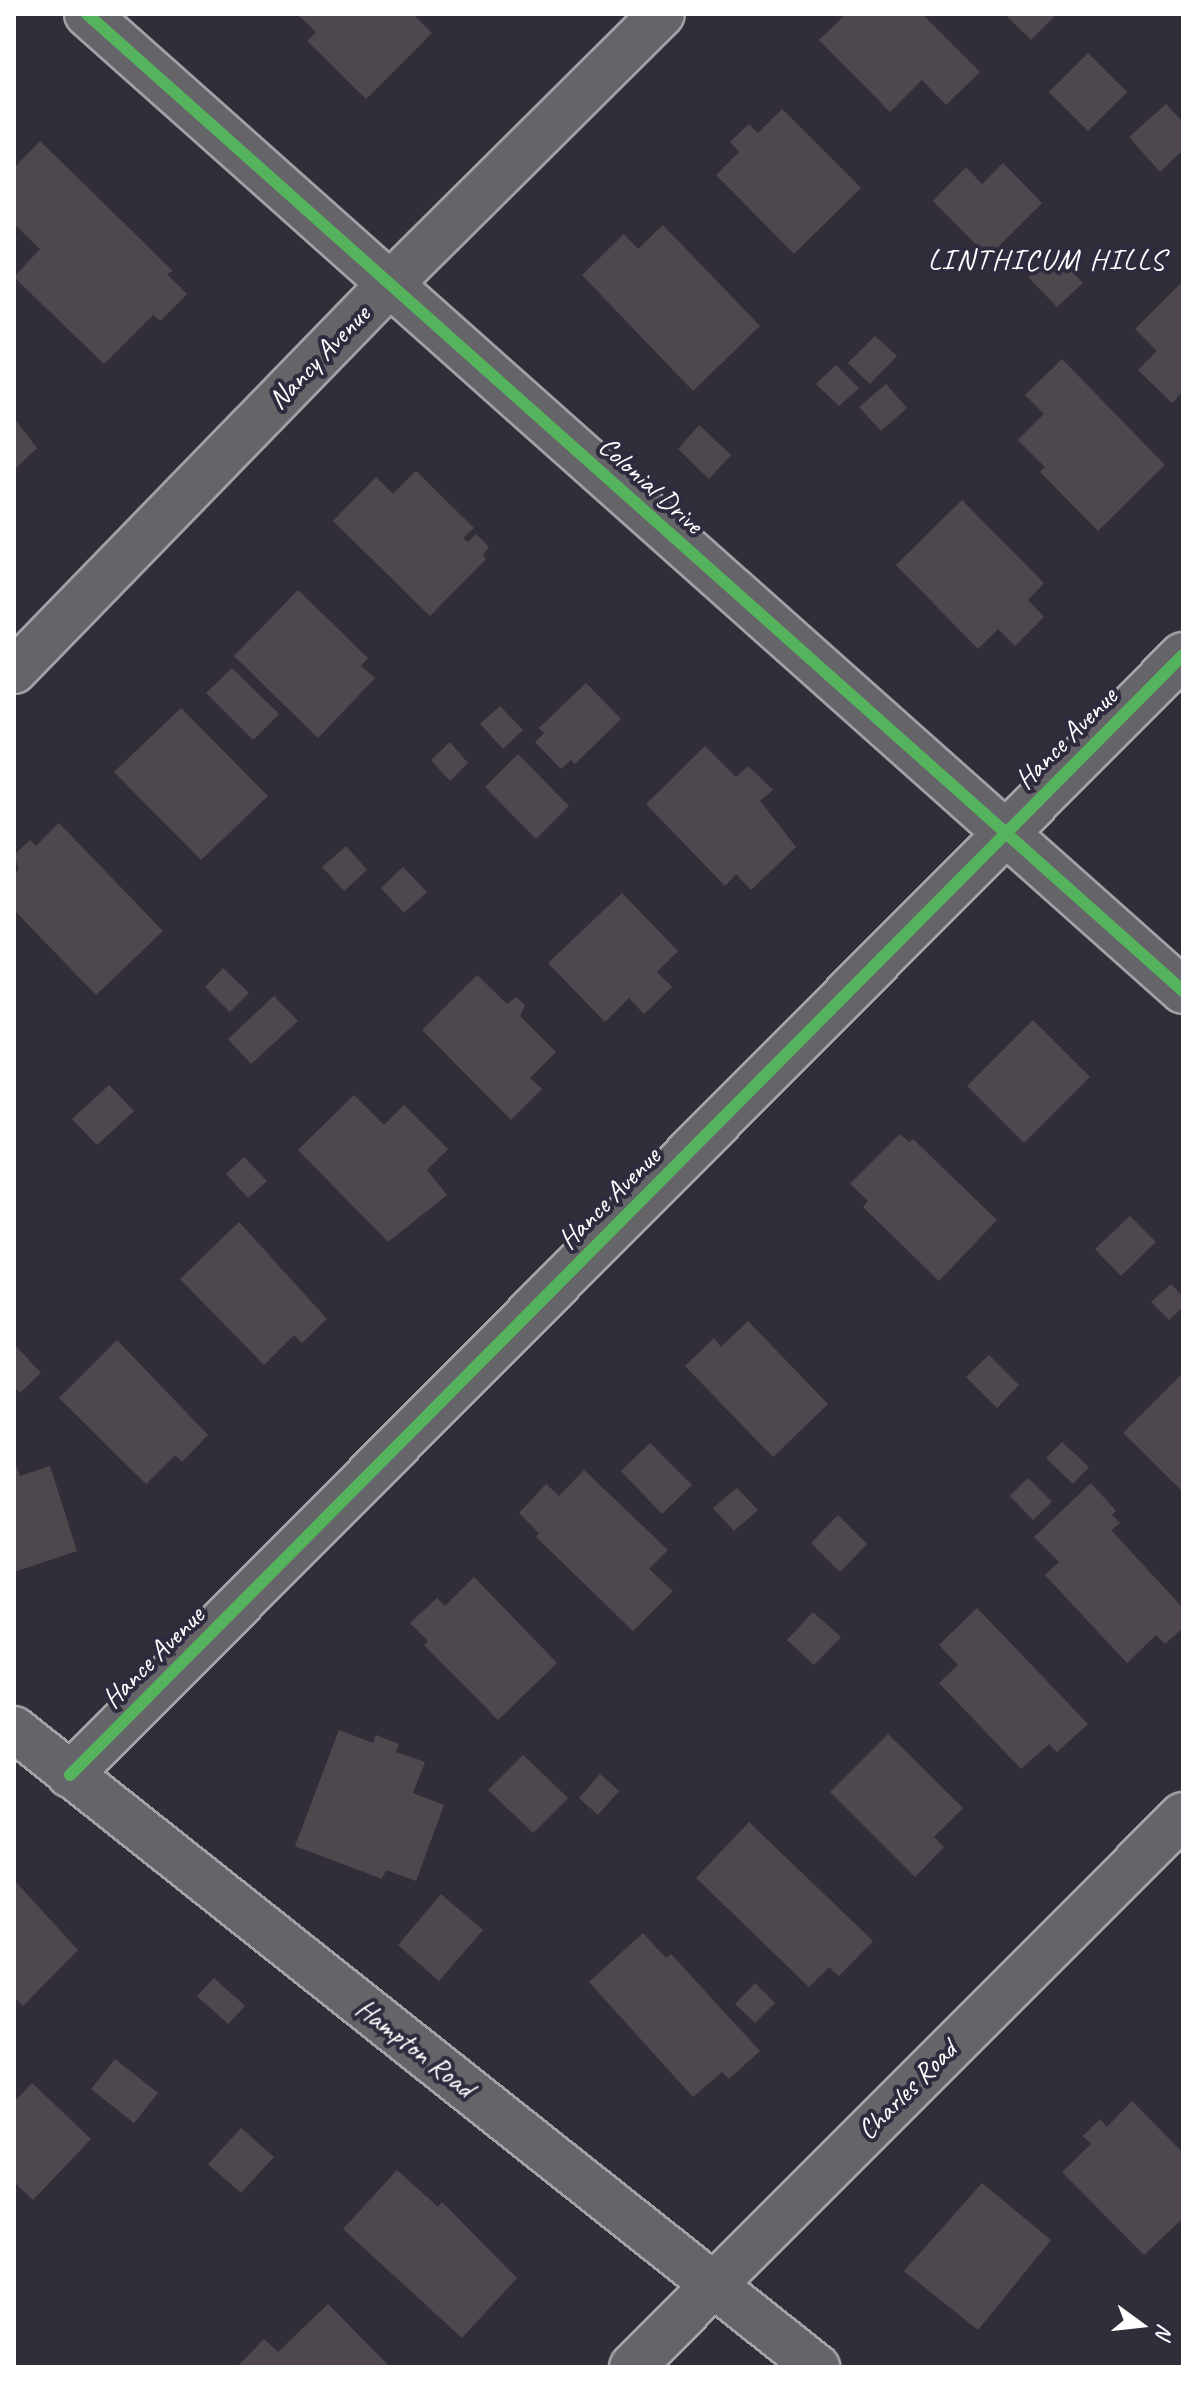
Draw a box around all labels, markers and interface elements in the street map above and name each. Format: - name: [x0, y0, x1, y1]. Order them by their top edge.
- district label: LINTHICUM HILLS: [929, 241, 1165, 277]
- street label: Nancy Avenue: [261, 298, 377, 416]
- street label: Colonial Drive: [592, 429, 710, 541]
- street label: Hance Avenue: [1008, 680, 1124, 796]
- street label: Hance Avenue: [551, 1140, 667, 1256]
- street label: Hance Avenue: [95, 1599, 211, 1715]
- street label: Hampton Road: [350, 1992, 480, 2104]
- street label: Charles Road: [851, 2034, 963, 2146]
- north arrow: [1101, 2285, 1181, 2365]
- text: N: [1149, 2321, 1179, 2341]

